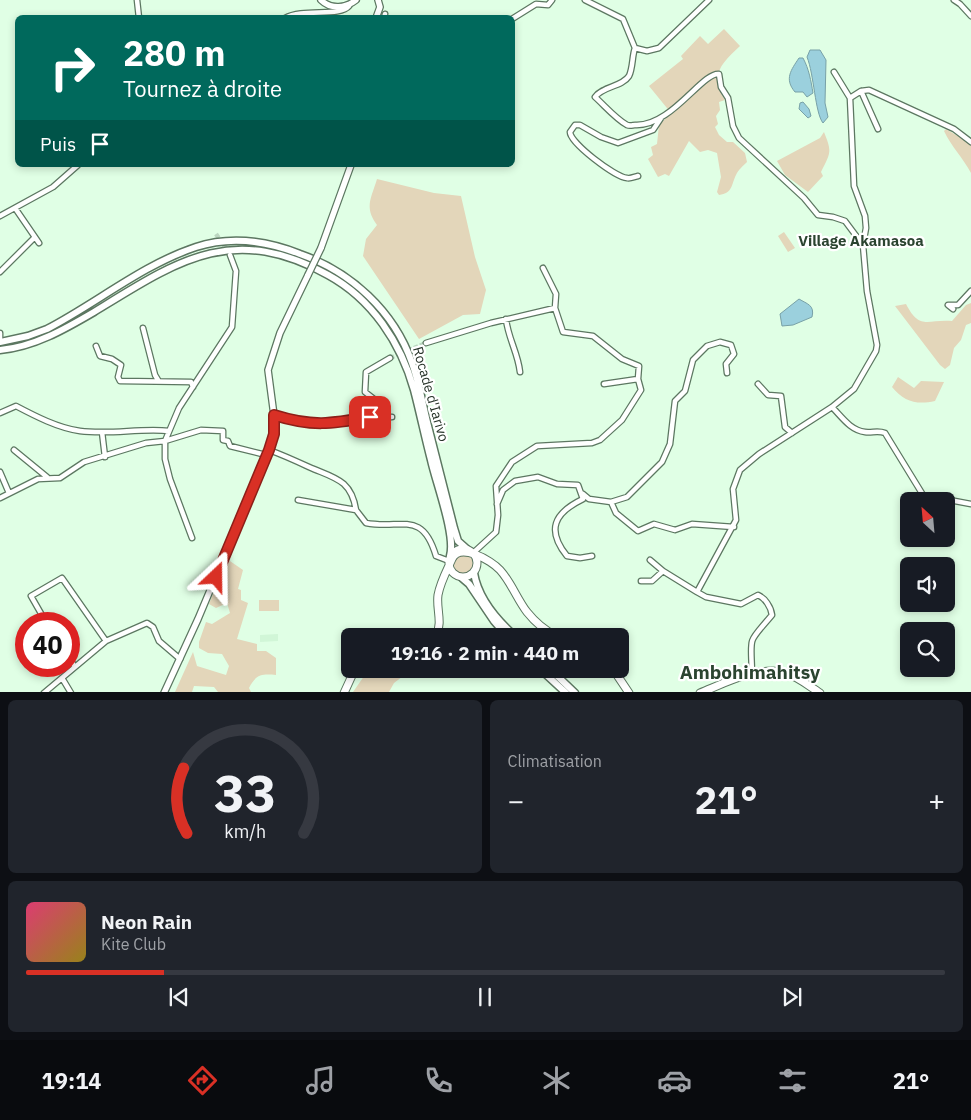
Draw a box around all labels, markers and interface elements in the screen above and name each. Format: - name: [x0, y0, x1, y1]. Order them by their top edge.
- text: 280 m: [123, 30, 226, 76]
- icon: right: [40, 35, 105, 100]
- text: Tournez à droite: [123, 74, 282, 103]
- icon: arrive: [86, 130, 114, 158]
- text: Puis: [40, 132, 76, 156]
- district label: Village Akamasoa: [798, 231, 924, 250]
- street label: Rocade d'Iarivo: [409, 344, 453, 444]
- pin: [349, 396, 391, 438]
- icon: arrive: [356, 403, 384, 431]
- north arrow: [900, 492, 955, 548]
- map controls: [900, 492, 955, 677]
- position arrow: [189, 550, 241, 602]
- button: sound: [900, 557, 955, 612]
- speed limit sign: 40: [15, 612, 80, 677]
- button: search: [900, 622, 955, 677]
- text: 19:16 · 2 min · 440 m: [391, 641, 579, 665]
- district label: Ambohimahitsy: [680, 660, 821, 684]
- text: Climatisation: [508, 751, 602, 771]
- text: 33: [214, 759, 276, 826]
- text: 21°: [695, 775, 758, 824]
- text: −: [508, 782, 524, 819]
- text: +: [928, 782, 945, 819]
- text: km/h: [224, 820, 266, 843]
- text: Neon Rain: [101, 910, 192, 934]
- text: Kite Club: [101, 934, 166, 954]
- icon: previous: [165, 983, 193, 1011]
- icon: pause: [471, 983, 499, 1011]
- icon: next: [778, 983, 806, 1011]
- icon: directions: [185, 1063, 220, 1098]
- icon: music: [303, 1063, 338, 1098]
- icon: phone: [421, 1063, 456, 1098]
- icon: climate: [539, 1063, 574, 1098]
- icon: car: [657, 1063, 692, 1098]
- icon: filters: [775, 1063, 810, 1098]
- text: 19:14: [42, 1066, 102, 1095]
- text: 21°: [893, 1066, 929, 1095]

